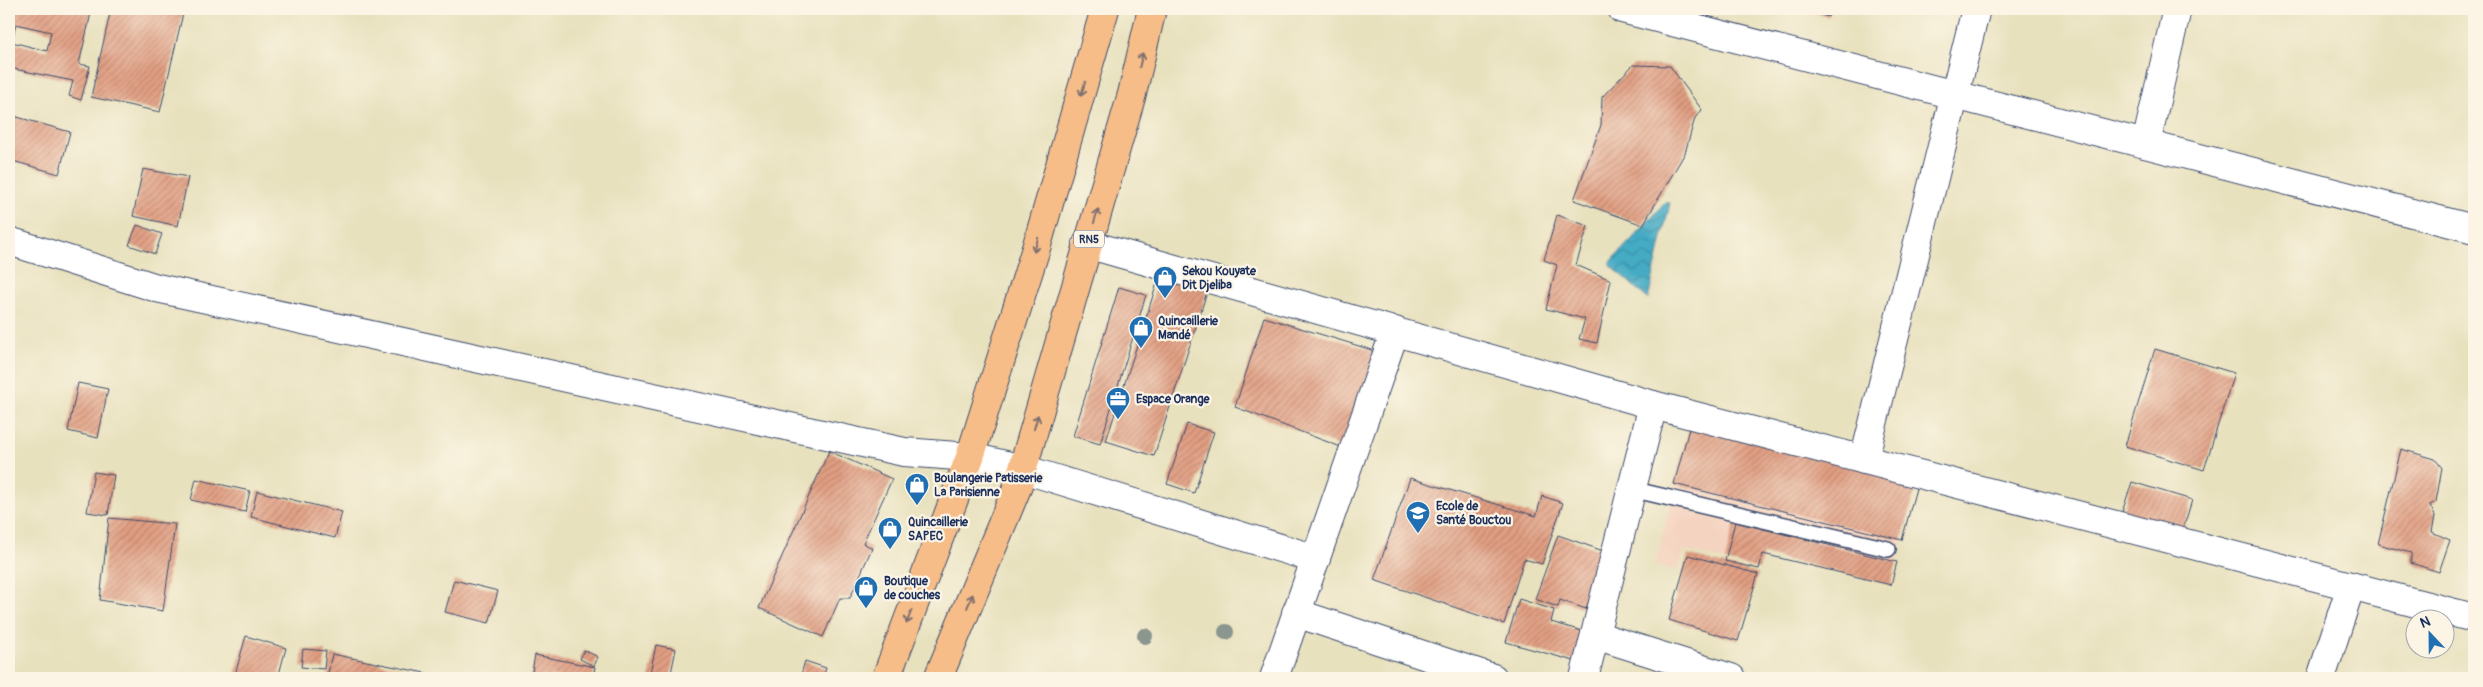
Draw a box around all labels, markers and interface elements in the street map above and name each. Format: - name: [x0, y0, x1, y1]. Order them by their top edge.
- one-way arrow: [1137, 52, 1146, 68]
- one-way arrow: [1077, 81, 1087, 97]
- one-way arrow: [1091, 208, 1101, 224]
- road number: RN5: [1074, 230, 1104, 248]
- one-way arrow: [1031, 237, 1041, 253]
- place label: Sekou Kouyate Dit Djeliba: [1182, 264, 1257, 293]
- shop icon: Sekou Kouyate Dit Djeliba: [1152, 265, 1178, 299]
- place label: Quincaillerie Mandé: [1158, 314, 1219, 343]
- shop icon: Quincaillerie Mandé: [1128, 315, 1154, 349]
- office icon: Espace Orange: [1105, 386, 1131, 420]
- place label: Espace Orange: [1136, 392, 1210, 407]
- one-way arrow: [1032, 415, 1041, 431]
- place label: Boulangerie Patisserie La Parisienne: [934, 471, 1043, 500]
- shop icon: Boulangerie Patisserie La Parisienne: [904, 472, 930, 506]
- place label: Ecole de Santé Bouctou: [1436, 499, 1511, 528]
- school or university icon: Ecole de Santé Bouctou: [1405, 500, 1431, 534]
- place label: Quincaillerie SAPEC: [908, 515, 969, 544]
- shop icon: Quincaillerie SAPEC: [877, 516, 903, 550]
- place label: Boutique de couches: [884, 574, 941, 603]
- shop icon: Boutique de couches: [853, 575, 879, 609]
- one-way arrow: [966, 594, 976, 609]
- one-way arrow: [904, 609, 913, 624]
- north arrow: [2406, 610, 2456, 660]
- text: N: [2418, 613, 2433, 632]

